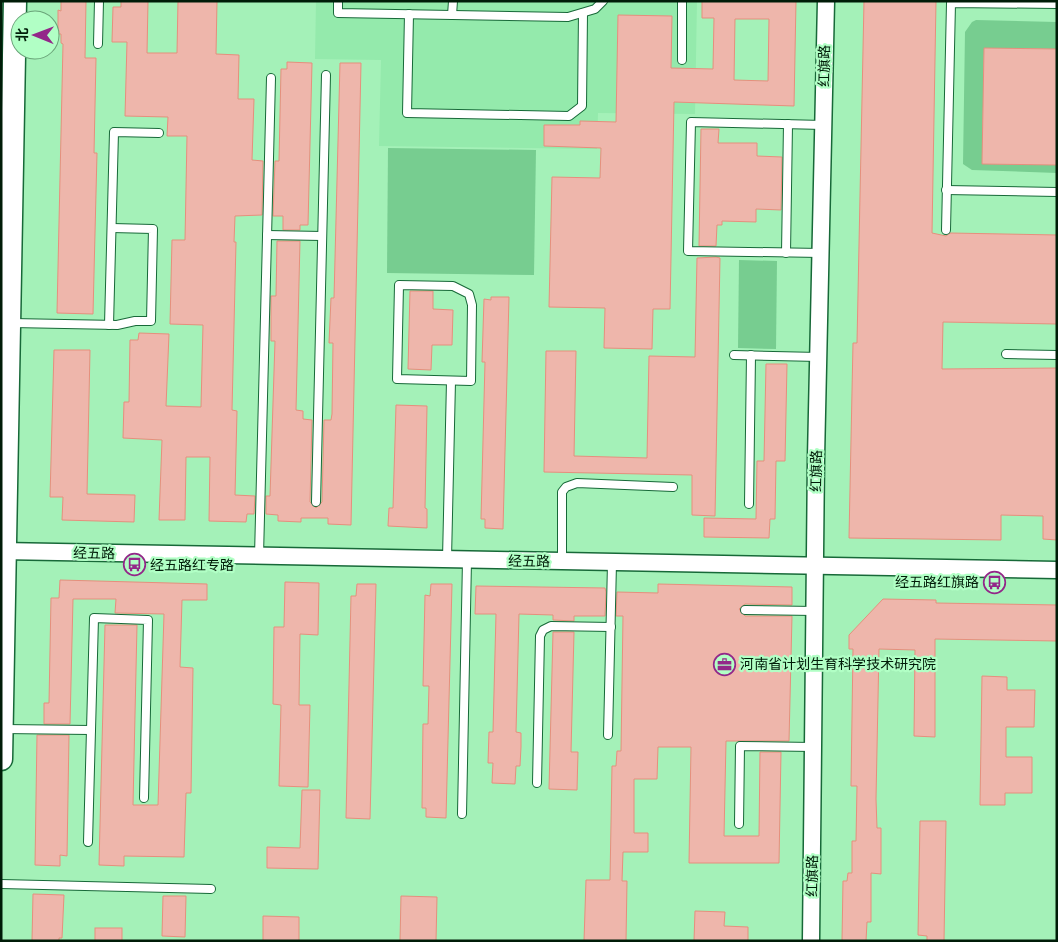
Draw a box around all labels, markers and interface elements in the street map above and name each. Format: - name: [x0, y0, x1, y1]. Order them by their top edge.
- north arrow: [10, 10, 60, 60]
- text: 北: [13, 28, 31, 42]
- street label: 红旗路: [815, 45, 833, 87]
- street label: 红旗路: [807, 450, 825, 492]
- street label: 经五路: [73, 544, 115, 562]
- street label: 经五路: [508, 552, 550, 570]
- bus stop icon: 经五路红专路: [122, 553, 146, 577]
- place label: 经五路红专路: [150, 556, 234, 574]
- bus stop icon: 经五路红旗路: [983, 570, 1007, 594]
- place label: 经五路红旗路: [895, 573, 979, 591]
- office icon: 河南省计划生育科学技术研究院: [712, 652, 736, 676]
- place label: 河南省计划生育科学技术研究院: [740, 655, 936, 673]
- street label: 红旗路: [803, 855, 821, 897]

